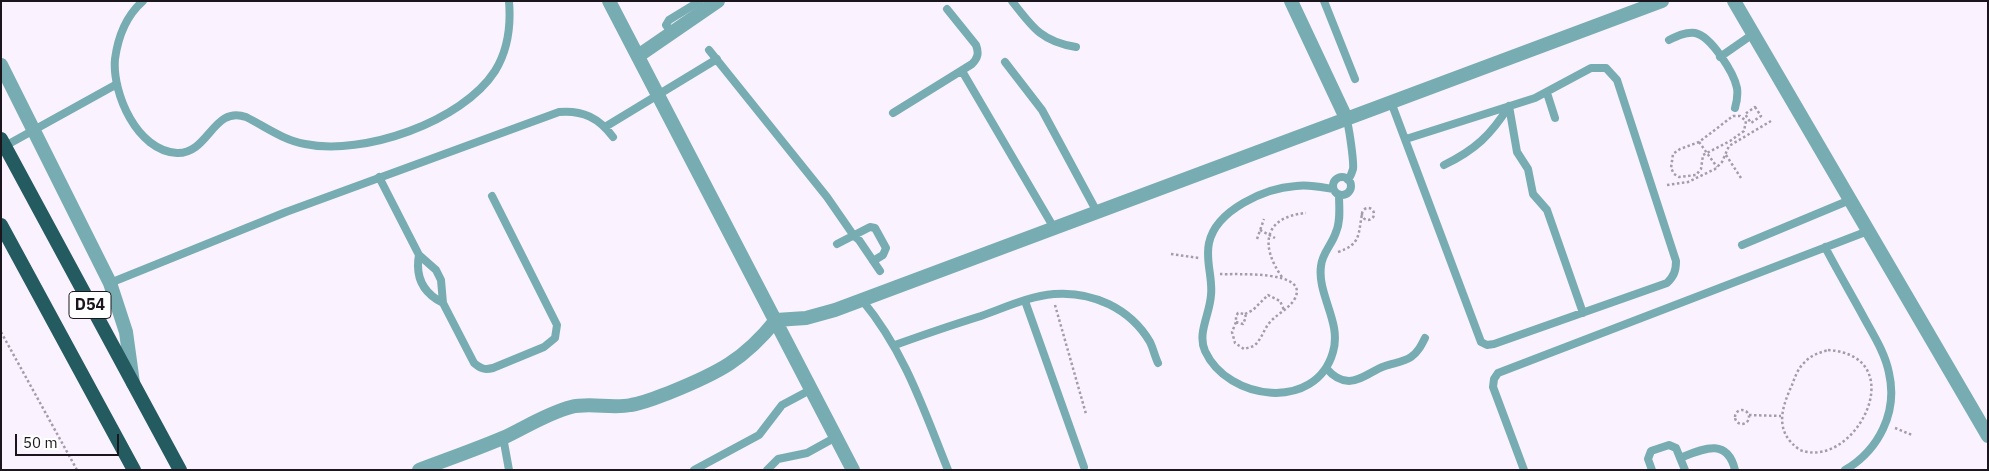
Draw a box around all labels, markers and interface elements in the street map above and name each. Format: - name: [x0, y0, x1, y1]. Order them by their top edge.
- road number: D54: [69, 292, 111, 318]
- scale bar: [18, 424, 121, 456]
- text: 50 m: [23, 433, 58, 452]

